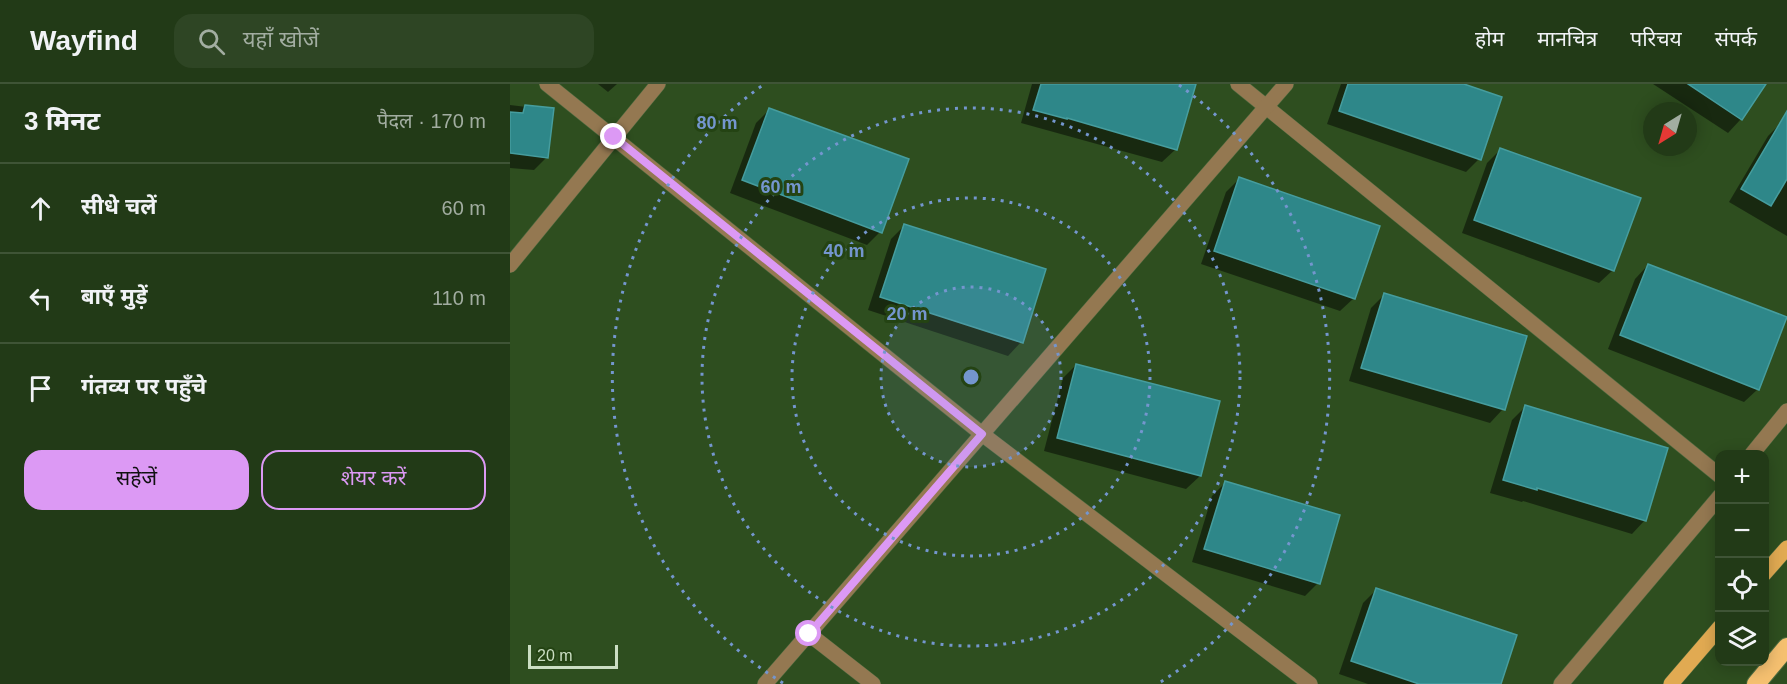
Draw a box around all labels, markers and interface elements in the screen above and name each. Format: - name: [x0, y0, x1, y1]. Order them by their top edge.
- search box: [174, 14, 594, 68]
- text: Wayfind: [30, 25, 138, 56]
- icon: search: [195, 25, 228, 58]
- text: यहाँ खोजें: [243, 27, 319, 52]
- text: होम: [1475, 27, 1504, 50]
- text: मानचित्र: [1537, 27, 1597, 50]
- text: परिचय: [1630, 27, 1682, 50]
- text: संपर्क: [1715, 27, 1757, 50]
- north arrow: [1643, 102, 1697, 156]
- text: 3 मिनट: [24, 106, 100, 136]
- text: पैदल · 170 m: [377, 110, 486, 132]
- text: 80 m: [696, 113, 738, 133]
- route end: [600, 123, 626, 149]
- text: 60 m: [760, 177, 802, 197]
- icon: ahead: [24, 192, 57, 225]
- text: सीधे चलें: [81, 194, 156, 219]
- text: 60 m: [442, 197, 486, 219]
- text: 40 m: [823, 241, 865, 261]
- icon: left: [24, 282, 57, 315]
- text: बाएँ मुड़ें: [81, 284, 147, 309]
- text: 110 m: [432, 287, 486, 309]
- text: 20 m: [886, 304, 928, 324]
- centre of rings: [961, 367, 981, 387]
- icon: arrive: [24, 372, 57, 405]
- text: गंतव्य पर पहुँचे: [81, 374, 206, 399]
- button: सहेजें: [24, 450, 249, 510]
- button: शेयर करें: [261, 450, 486, 510]
- map controls: [1715, 450, 1769, 666]
- button: +: [1715, 450, 1769, 504]
- button: −: [1715, 504, 1769, 558]
- button: locate: [1715, 558, 1769, 612]
- button: layers: [1715, 612, 1769, 666]
- route start: [795, 620, 821, 646]
- scale bar: [528, 642, 618, 670]
- text: 20 m: [537, 647, 573, 664]

